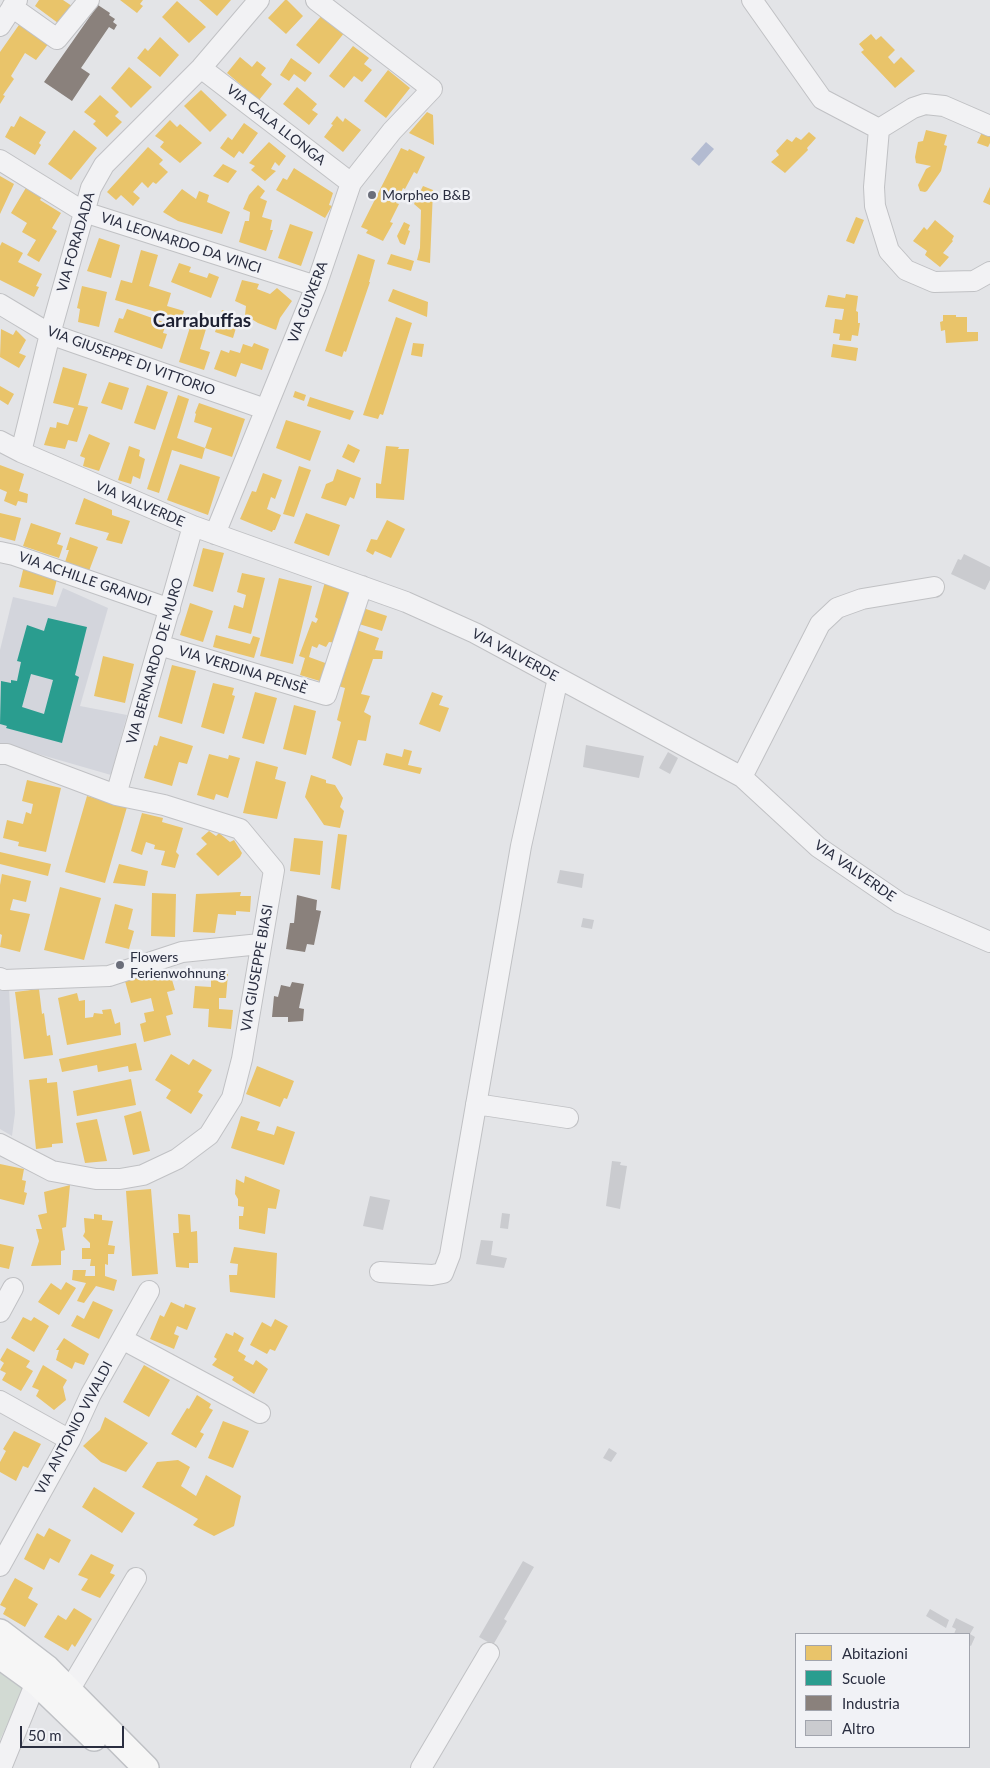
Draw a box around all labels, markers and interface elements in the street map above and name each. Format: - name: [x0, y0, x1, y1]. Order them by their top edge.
- street label: VIA CALA LLONGA: [223, 81, 329, 169]
- place label: Morpheo B&B: [382, 187, 470, 203]
- marker: Morpheo B&B: [366, 189, 378, 201]
- street label: VIA FORADADA: [54, 190, 98, 294]
- street label: VIA LEONARDO DA VINCI: [99, 209, 263, 277]
- street label: VIA GUIXERA: [285, 259, 331, 345]
- district label: Carrabuffas: [153, 310, 251, 332]
- street label: VIA GIUSEPPE DI VITTORIO: [45, 323, 217, 399]
- street label: VIA VALVERDE: [93, 478, 187, 530]
- street label: VIA ACHILLE GRANDI: [16, 548, 154, 610]
- street label: VIA BERNARDO DE MURO: [123, 576, 187, 746]
- street label: VIA VALVERDE: [469, 625, 561, 685]
- street label: VIA VERDINA PENSÈ: [176, 642, 310, 698]
- street label: VIA VALVERDE: [811, 837, 899, 905]
- street label: VIA GIUSEPPE BIASI: [238, 903, 276, 1033]
- place label: Flowers Ferienwohnung: [130, 949, 226, 982]
- marker: Flowers Ferienwohnung: [114, 959, 126, 971]
- street label: VIA ANTONIO VIVALDI: [32, 1359, 116, 1497]
- legend: [795, 1633, 970, 1748]
- text: Abitazioni: [842, 1644, 908, 1662]
- text: Scuole: [842, 1669, 886, 1687]
- text: Industria: [842, 1694, 900, 1712]
- scale bar: [22, 1716, 126, 1748]
- text: Altro: [842, 1719, 875, 1737]
- text: 50 m: [28, 1726, 62, 1744]

